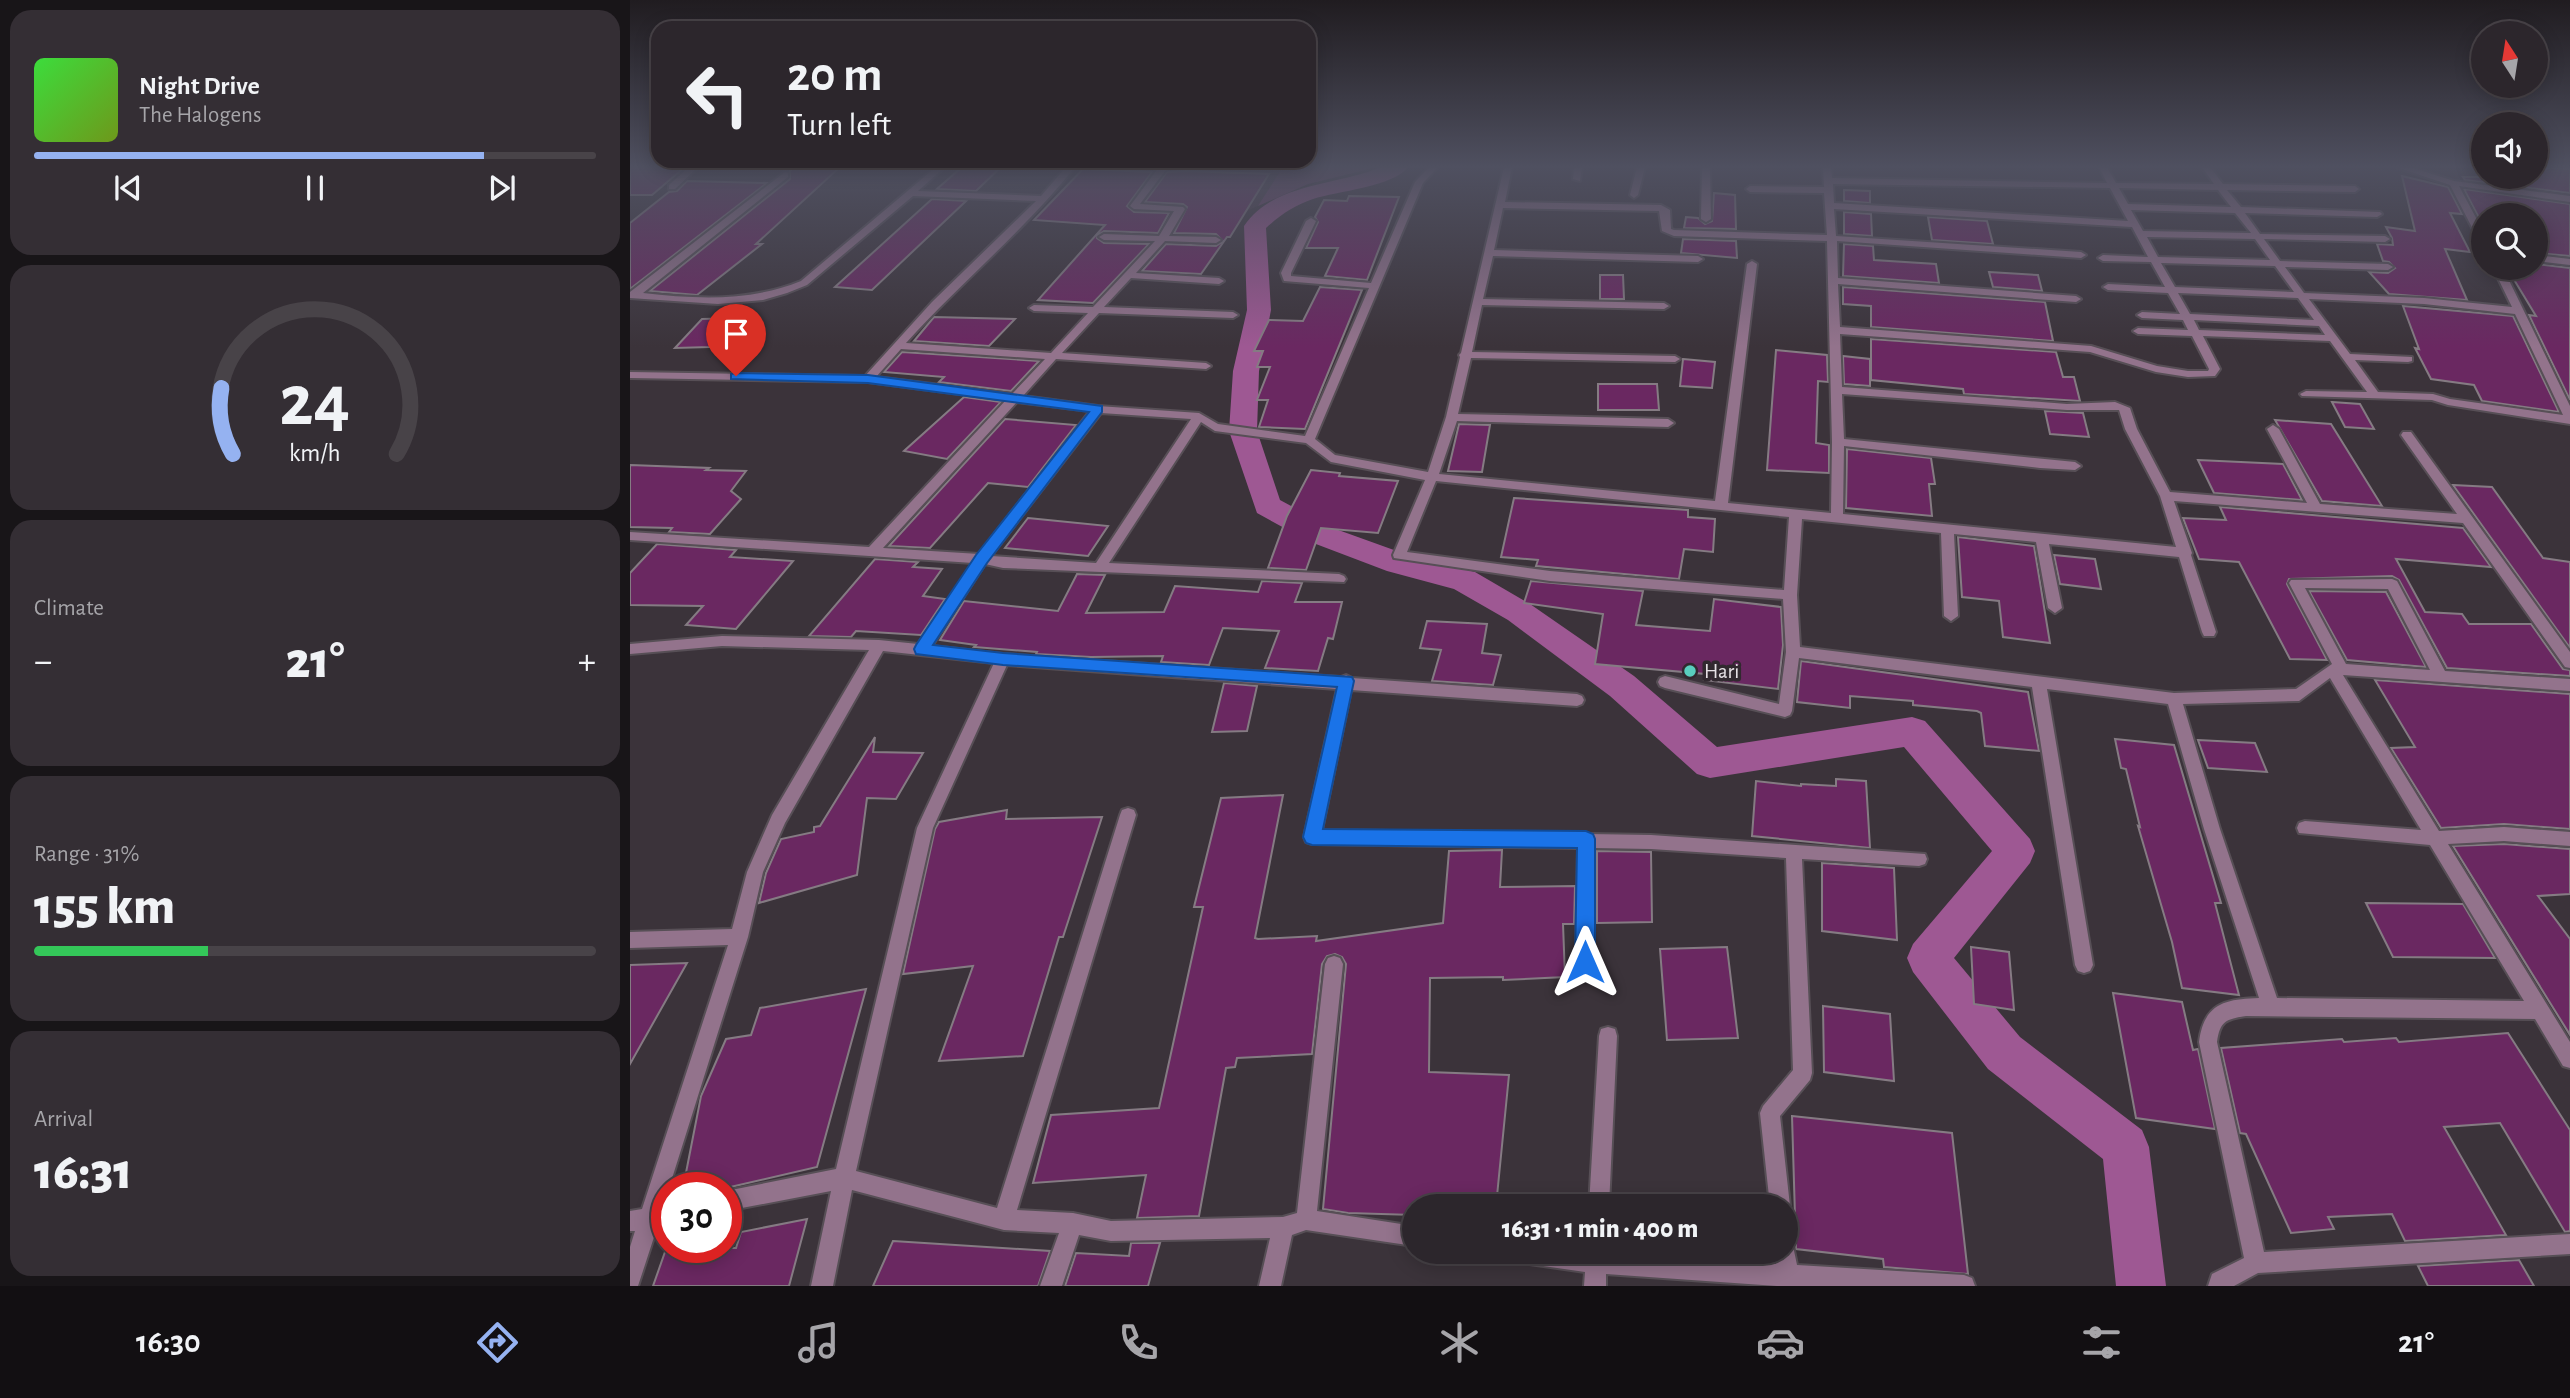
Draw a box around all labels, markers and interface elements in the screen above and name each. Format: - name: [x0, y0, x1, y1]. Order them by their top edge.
- north arrow: [2471, 21, 2548, 98]
- map controls: [2471, 21, 2548, 280]
- icon: left: [672, 49, 763, 140]
- text: 20 m: [787, 51, 883, 100]
- text: Night Drive: [139, 73, 260, 99]
- text: The Halogens: [139, 104, 261, 127]
- text: Turn left: [787, 109, 891, 141]
- button: sound: [2471, 112, 2548, 189]
- icon: previous: [109, 169, 147, 207]
- icon: pause: [296, 169, 334, 207]
- icon: next: [483, 169, 521, 207]
- button: search: [2471, 203, 2548, 280]
- pin: [706, 304, 766, 376]
- icon: arrive: [717, 315, 755, 353]
- text: 24: [280, 366, 350, 439]
- text: km/h: [289, 441, 341, 466]
- text: Climate: [34, 597, 104, 620]
- text: 21°: [285, 635, 345, 687]
- text: −: [34, 643, 52, 681]
- text: +: [578, 643, 596, 681]
- place label: Hari: [1704, 661, 1739, 682]
- marker: Hari: [1682, 663, 1698, 679]
- text: Range · 31%: [34, 843, 140, 866]
- text: 155 km: [34, 881, 175, 933]
- position arrow: [1548, 925, 1622, 999]
- text: Arrival: [34, 1108, 93, 1131]
- text: 16:31: [34, 1146, 132, 1198]
- speed limit sign: 30: [651, 1172, 742, 1263]
- text: 16:31 · 1 min · 400 m: [1502, 1216, 1698, 1242]
- icon: directions: [473, 1318, 522, 1367]
- icon: music: [794, 1318, 843, 1367]
- icon: phone: [1114, 1318, 1163, 1367]
- icon: climate: [1435, 1318, 1484, 1367]
- icon: car: [1756, 1318, 1805, 1367]
- icon: filters: [2077, 1318, 2126, 1367]
- text: 16:30: [136, 1326, 201, 1358]
- text: 21°: [2398, 1326, 2434, 1358]

